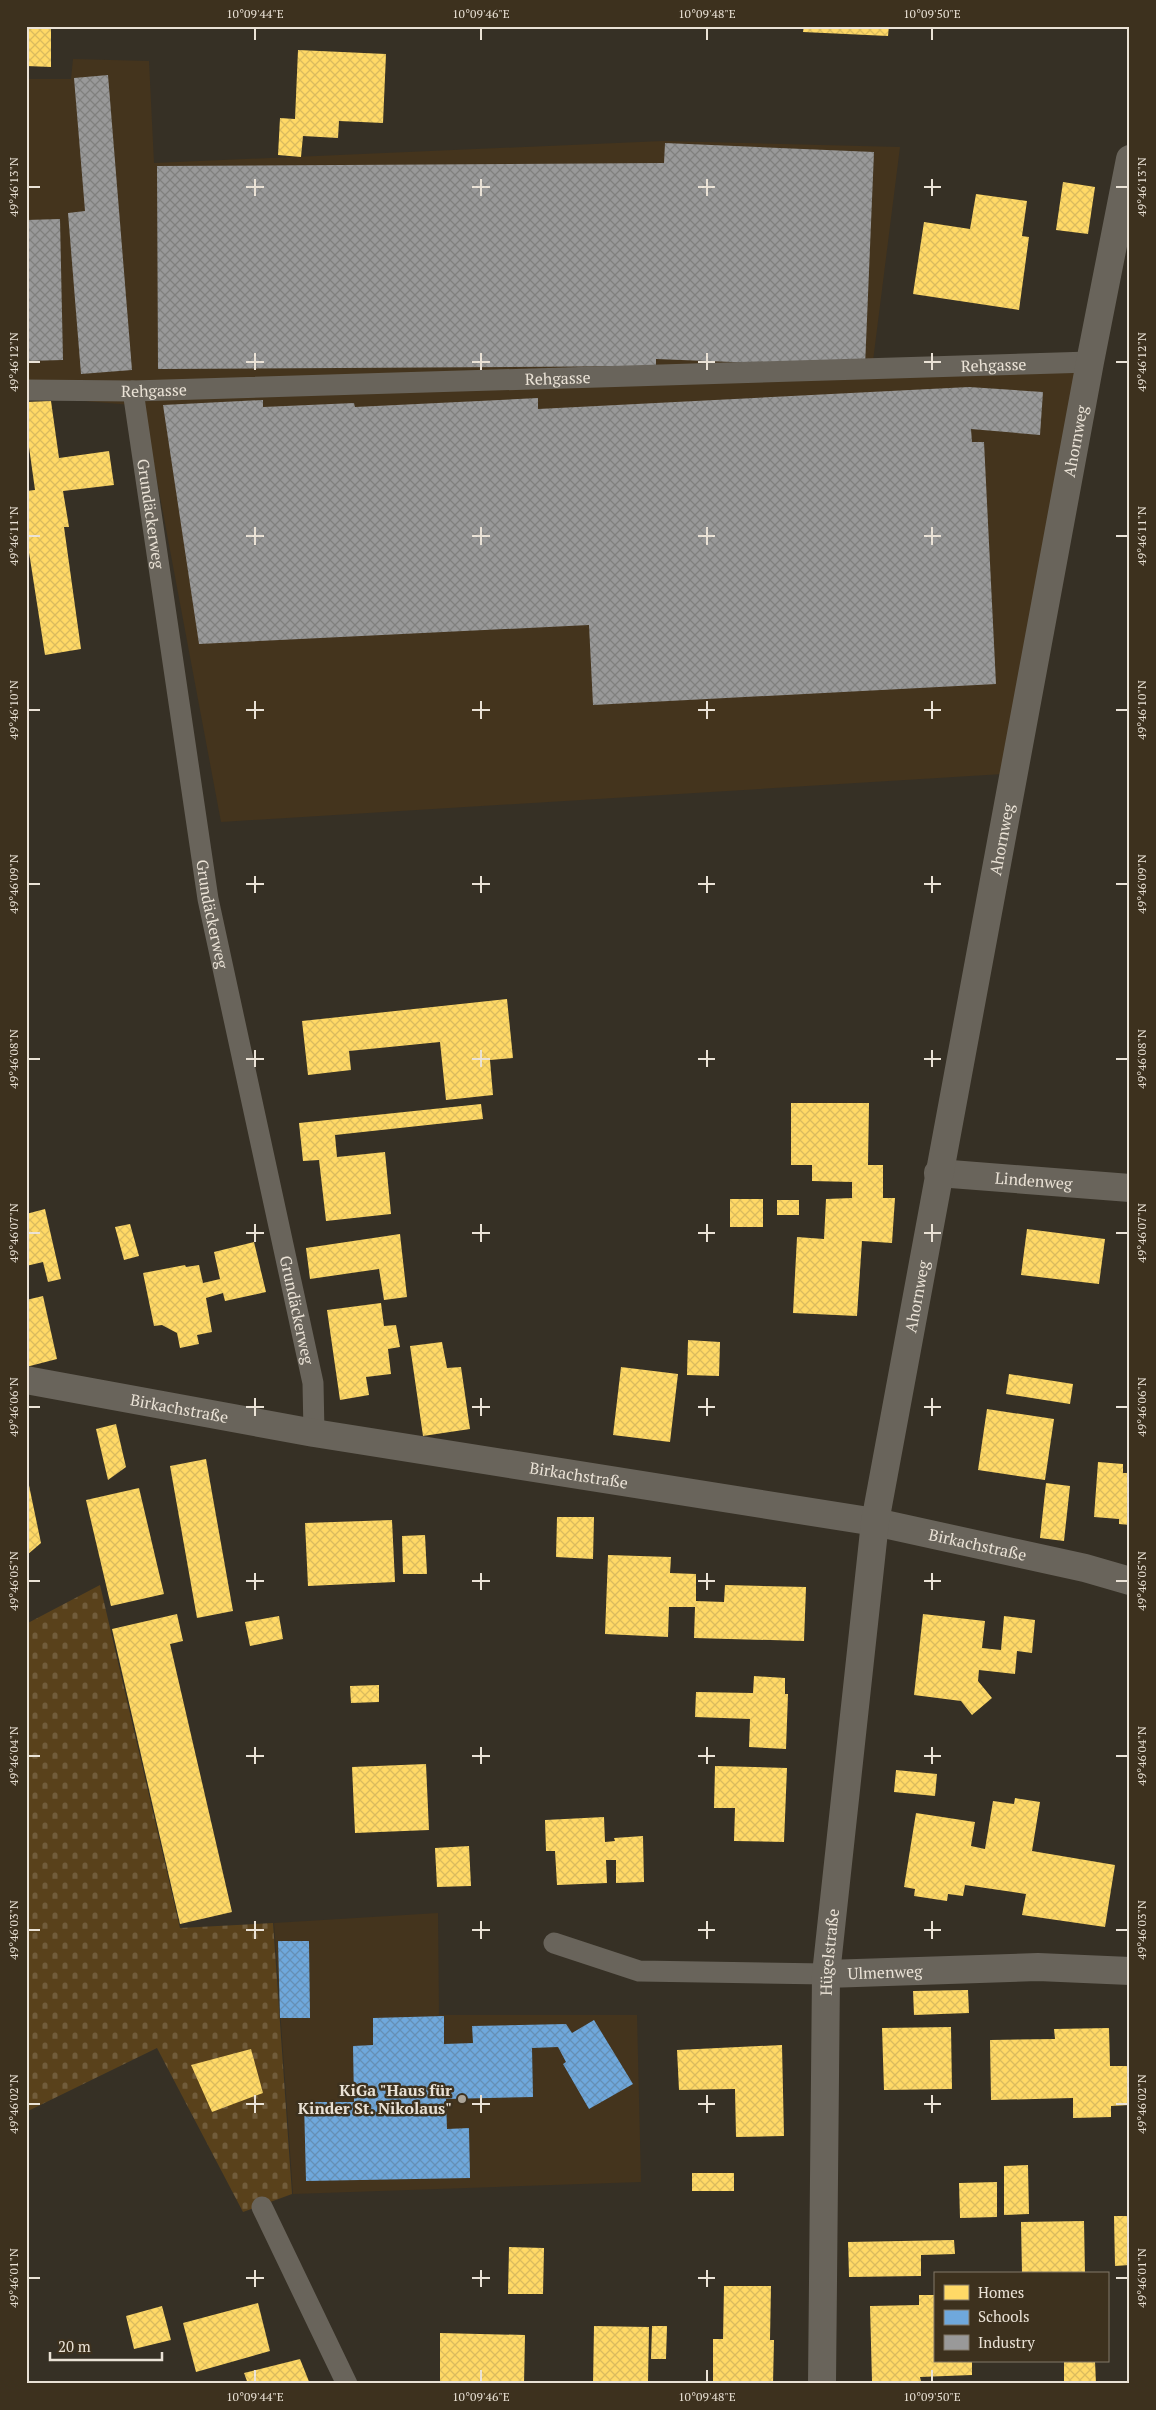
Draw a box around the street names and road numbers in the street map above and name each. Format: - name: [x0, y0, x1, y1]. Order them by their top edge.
- street label: Rehgasse: [960, 353, 1027, 377]
- street label: Rehgasse: [525, 366, 591, 390]
- street label: Rehgasse: [121, 378, 187, 402]
- street label: Ahornweg: [1058, 403, 1093, 479]
- street label: Grundäckerweg: [132, 457, 170, 571]
- street label: Ahornweg: [984, 801, 1019, 877]
- street label: Grundäckerweg: [191, 858, 234, 971]
- street label: Lindenweg: [994, 1166, 1074, 1195]
- street label: Grundäckerweg: [275, 1253, 320, 1367]
- street label: Ahornweg: [899, 1258, 934, 1334]
- street label: Birkachstraße: [129, 1388, 230, 1428]
- street label: Birkachstraße: [528, 1456, 630, 1494]
- street label: Birkachstraße: [927, 1523, 1029, 1566]
- street label: Hügelstraße: [815, 1907, 844, 1996]
- street label: Ulmenweg: [847, 1960, 923, 1984]

